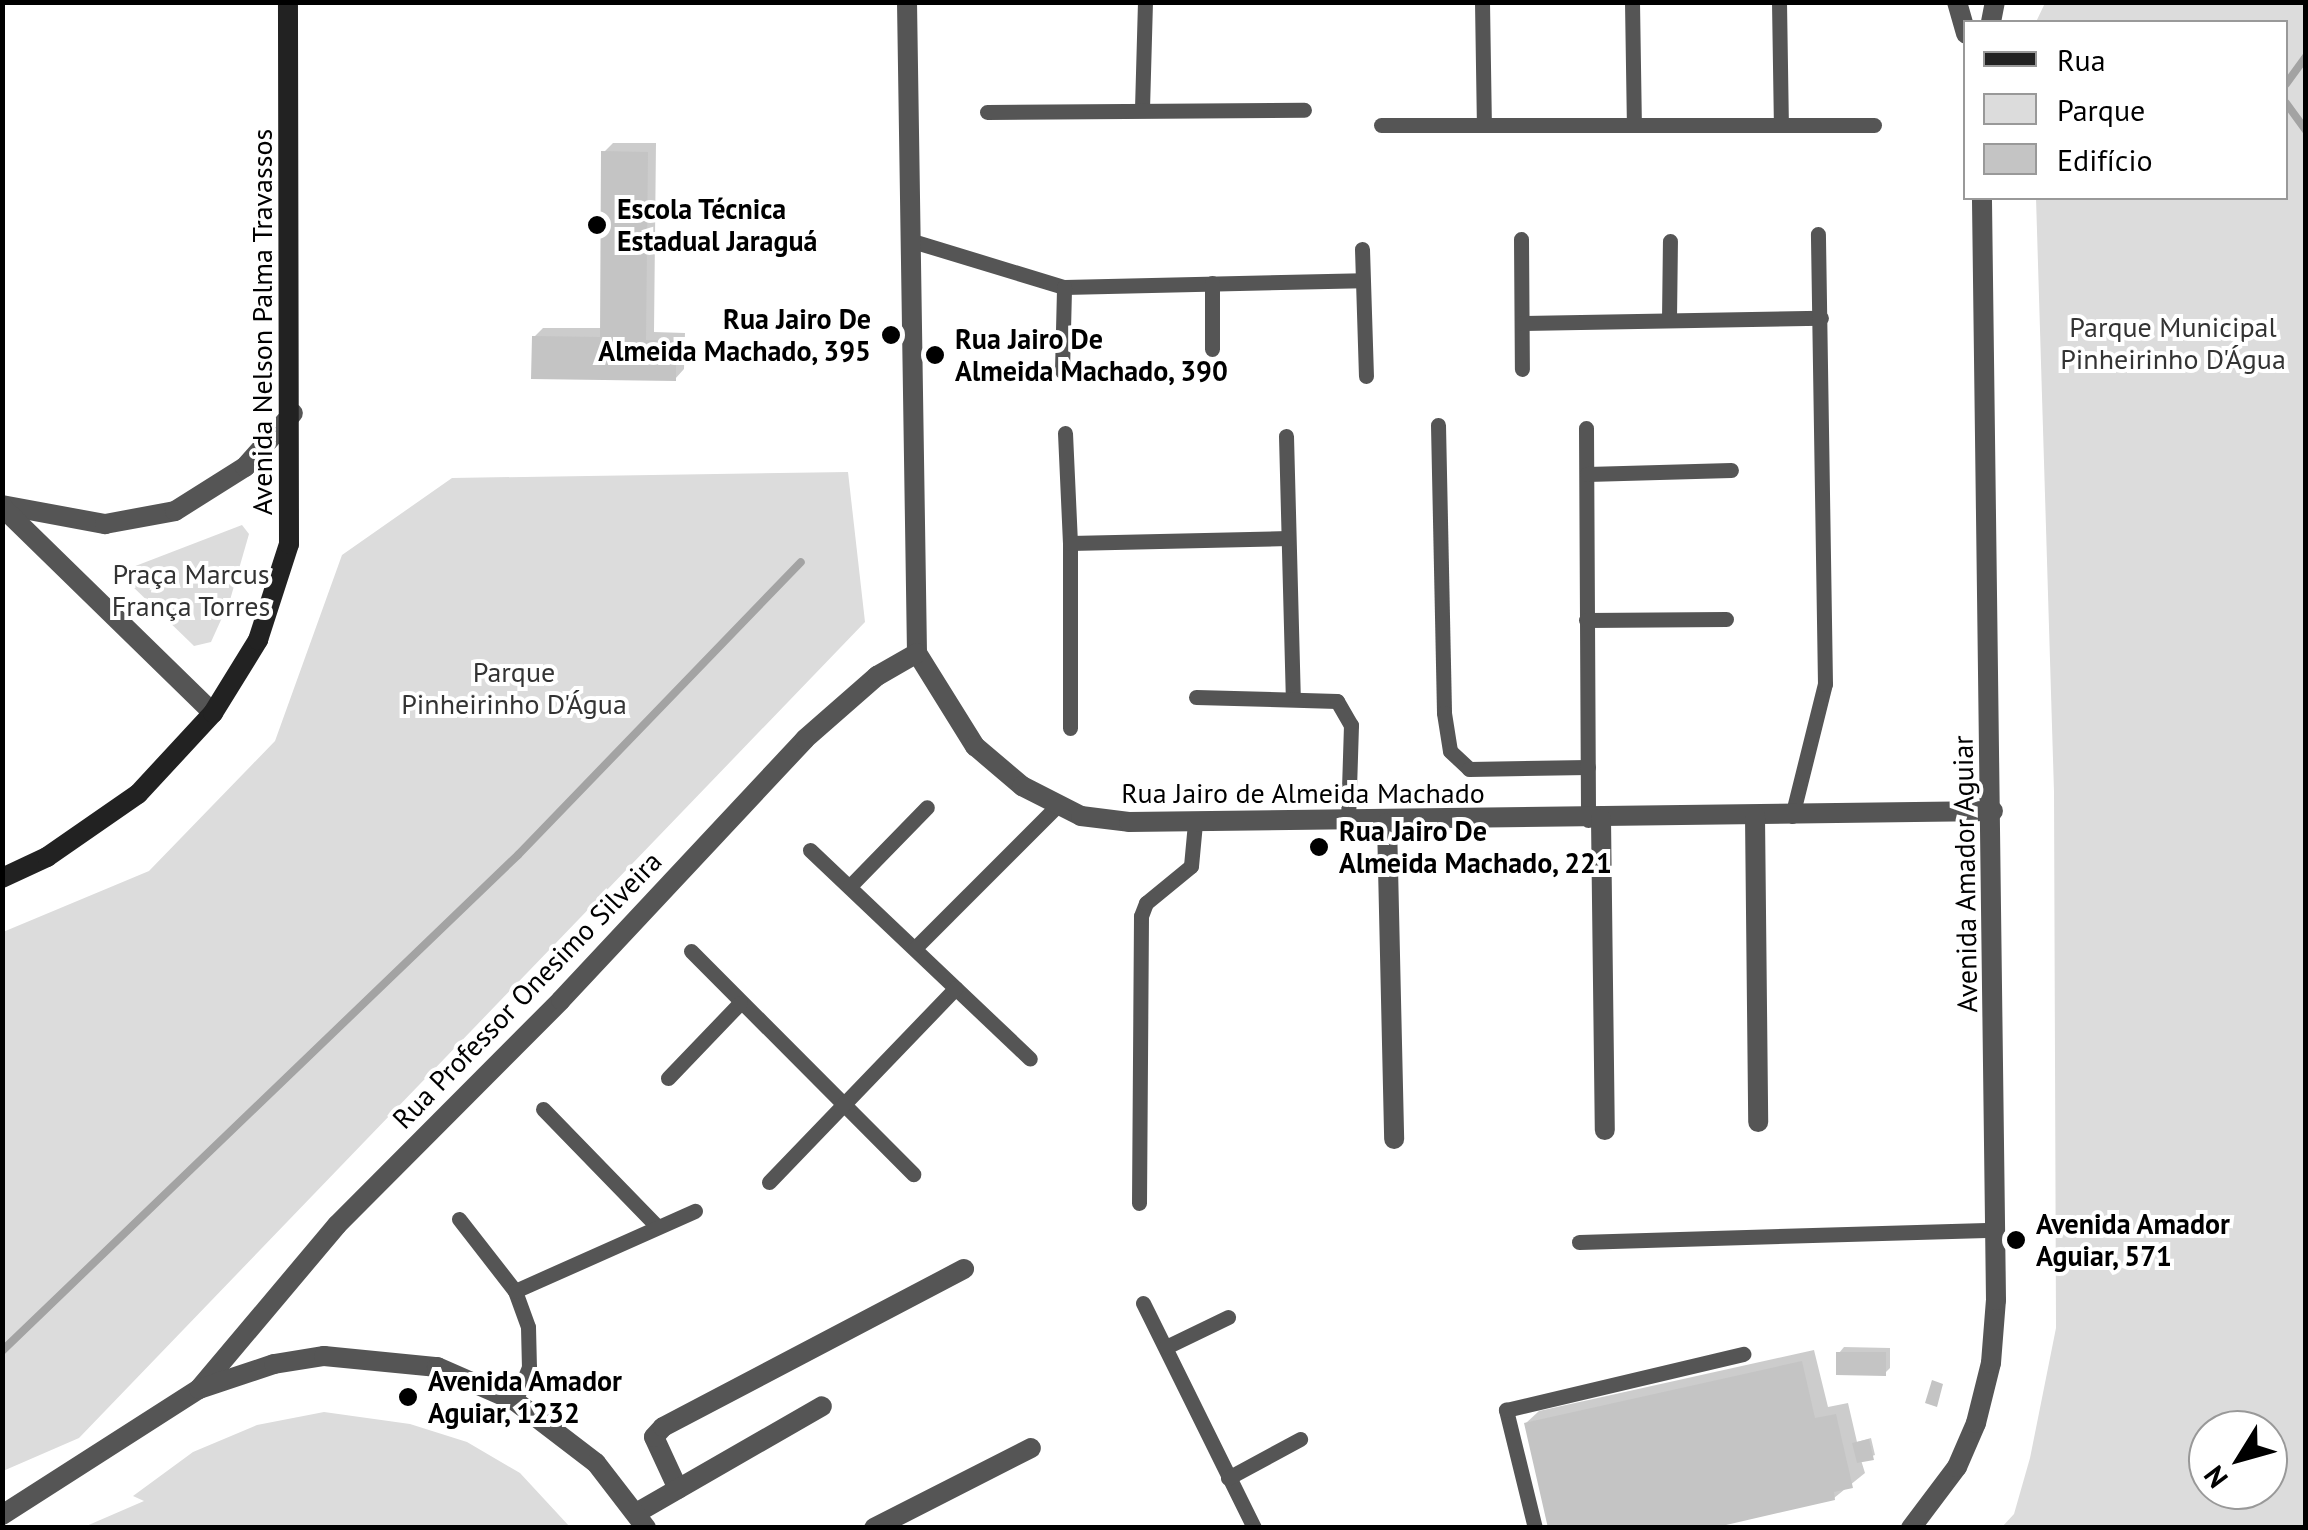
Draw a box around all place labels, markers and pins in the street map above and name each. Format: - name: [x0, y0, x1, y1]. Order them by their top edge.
- place label: Escola Técnica Estadual Jaraguá: [617, 192, 817, 258]
- marker: Escola Técnica Estadual Jaraguá: [586, 214, 608, 236]
- place label: Rua Jairo De Almeida Machado, 395: [596, 302, 871, 368]
- place label: Rua Jairo De Almeida Machado, 390: [955, 322, 1230, 388]
- marker: Rua Jairo De Almeida Machado, 395: [880, 324, 902, 346]
- marker: Rua Jairo De Almeida Machado, 390: [924, 344, 946, 366]
- place label: Rua Jairo De Almeida Machado, 221: [1339, 814, 1614, 880]
- marker: Rua Jairo De Almeida Machado, 221: [1308, 836, 1330, 858]
- place label: Avenida Amador Aguiar, 571: [2036, 1207, 2231, 1273]
- marker: Avenida Amador Aguiar, 571: [2005, 1229, 2027, 1251]
- place label: Avenida Amador Aguiar, 1232: [428, 1364, 623, 1430]
- marker: Avenida Amador Aguiar, 1232: [397, 1386, 419, 1408]

